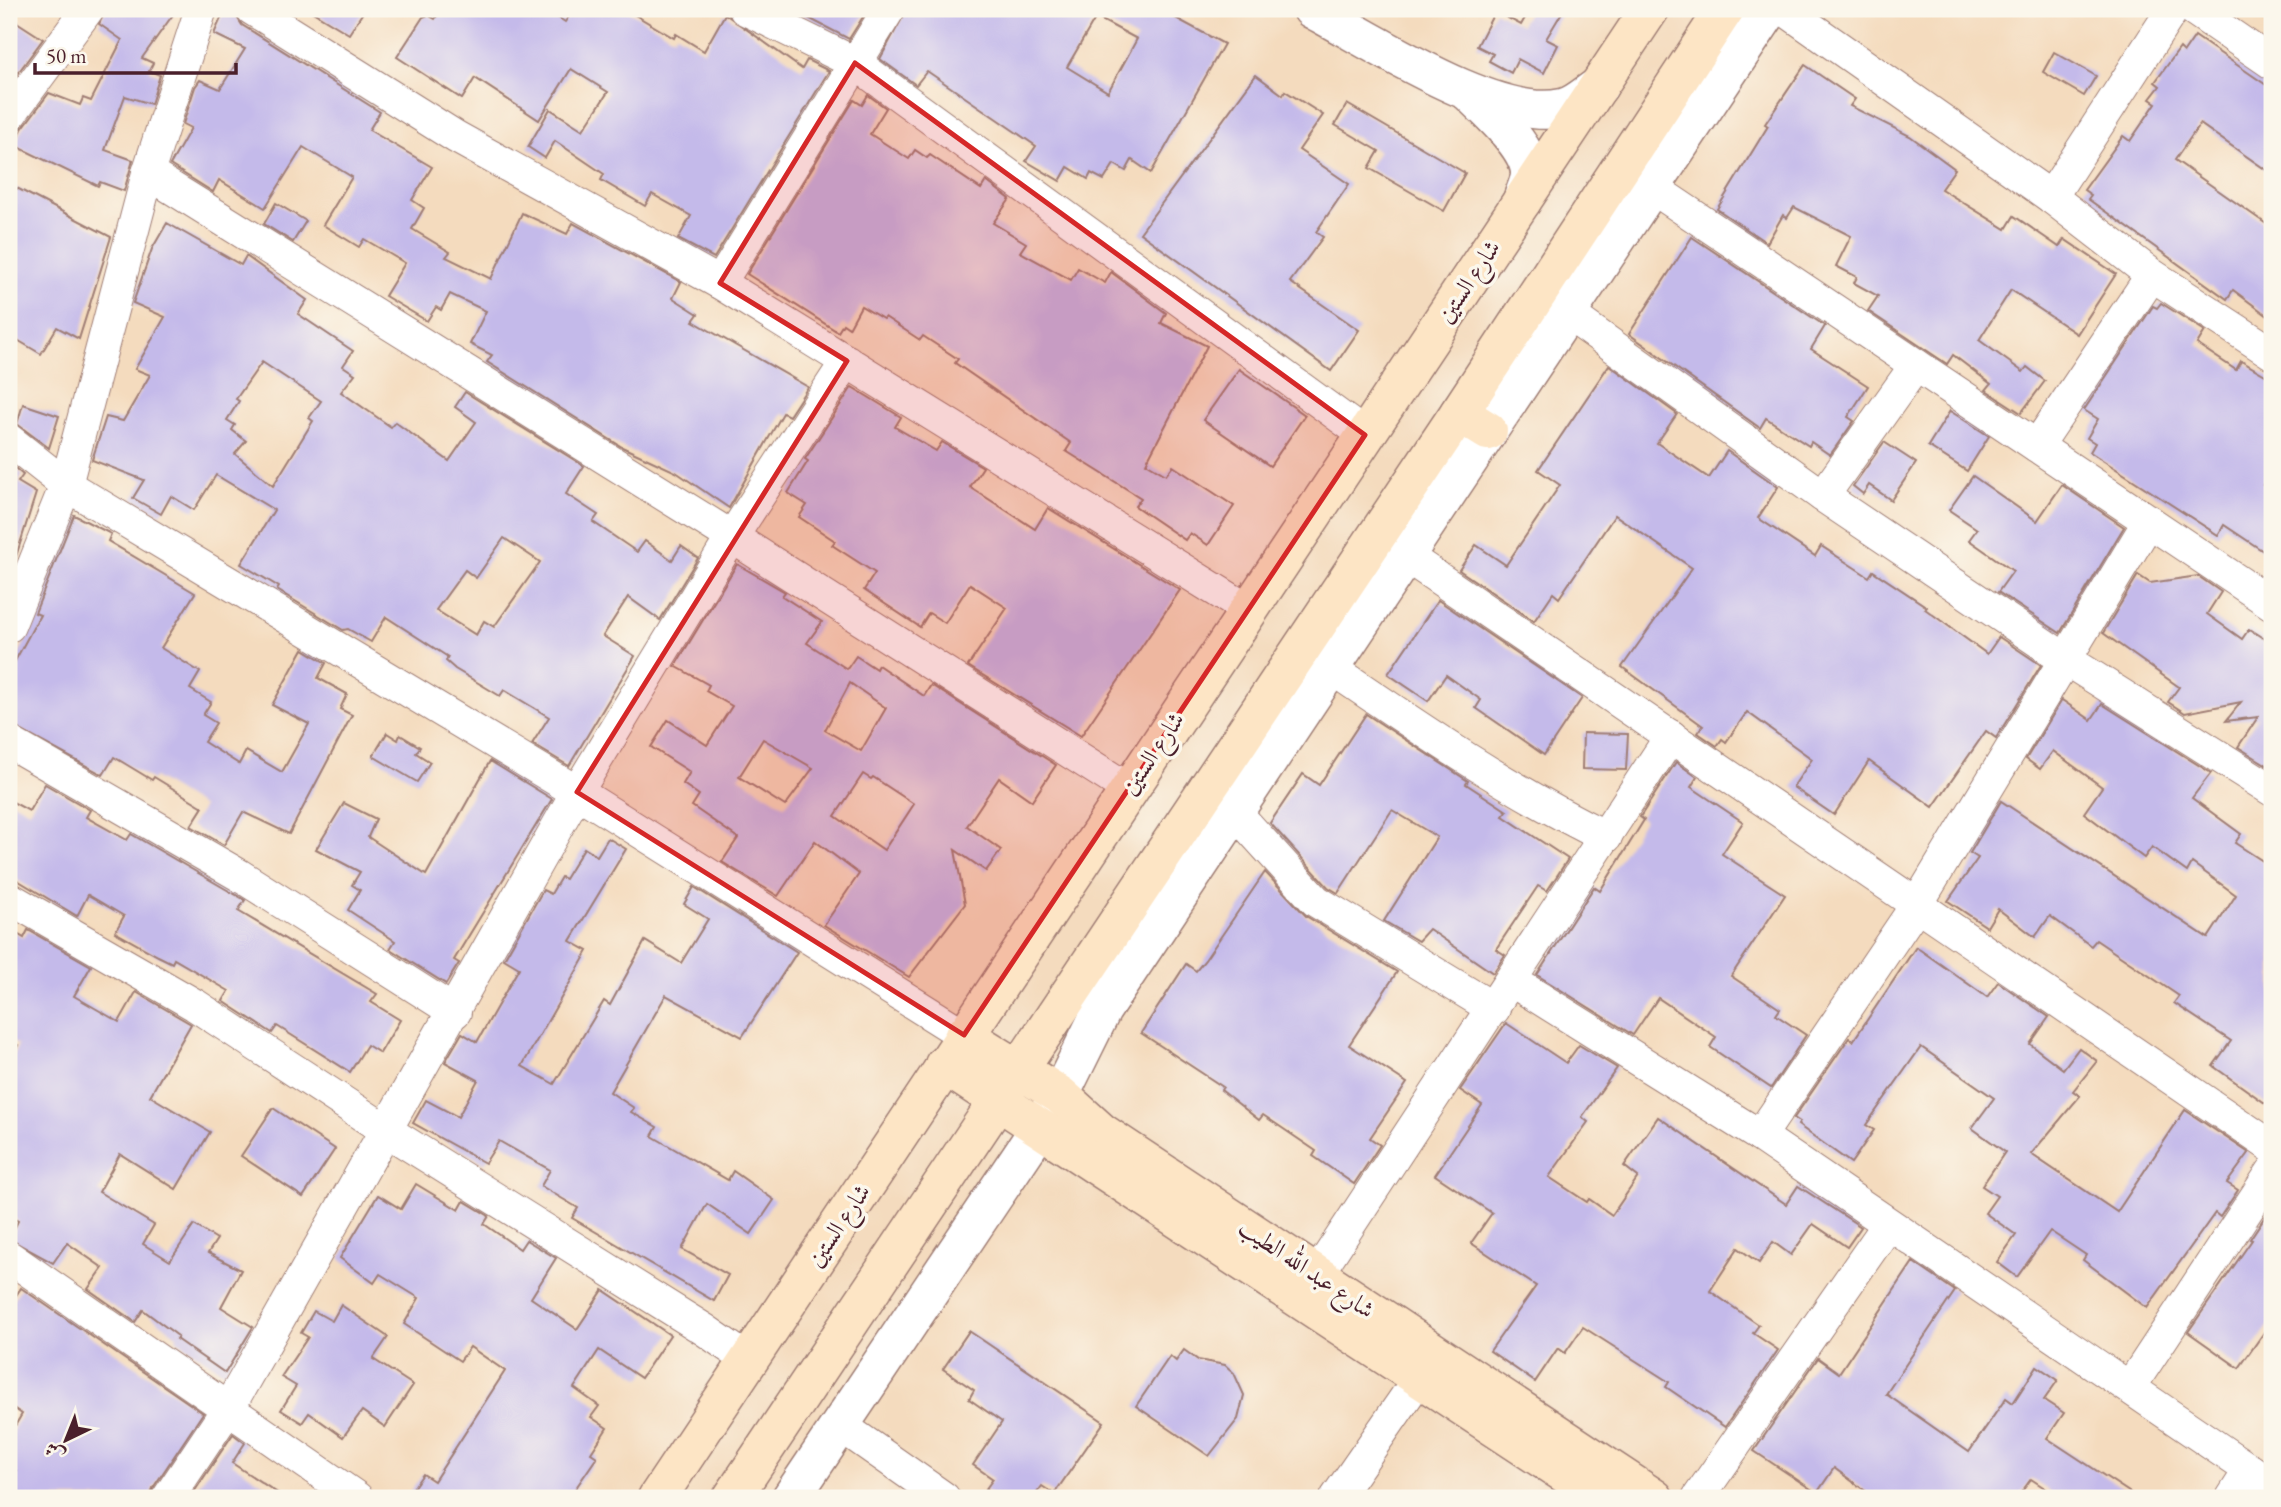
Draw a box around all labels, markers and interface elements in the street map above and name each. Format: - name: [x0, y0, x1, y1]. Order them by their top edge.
- scale bar: [35, 32, 236, 76]
- text: 50 m: [46, 42, 87, 69]
- street label: شارع الستين: [1429, 234, 1511, 331]
- street label: شارع الستين: [1113, 706, 1195, 803]
- street label: شارع الستين: [799, 1178, 881, 1275]
- street label: شارع عبد الله الطيب: [1230, 1209, 1383, 1329]
- north arrow: [32, 1406, 102, 1476]
- text: ش: [39, 1436, 70, 1468]

